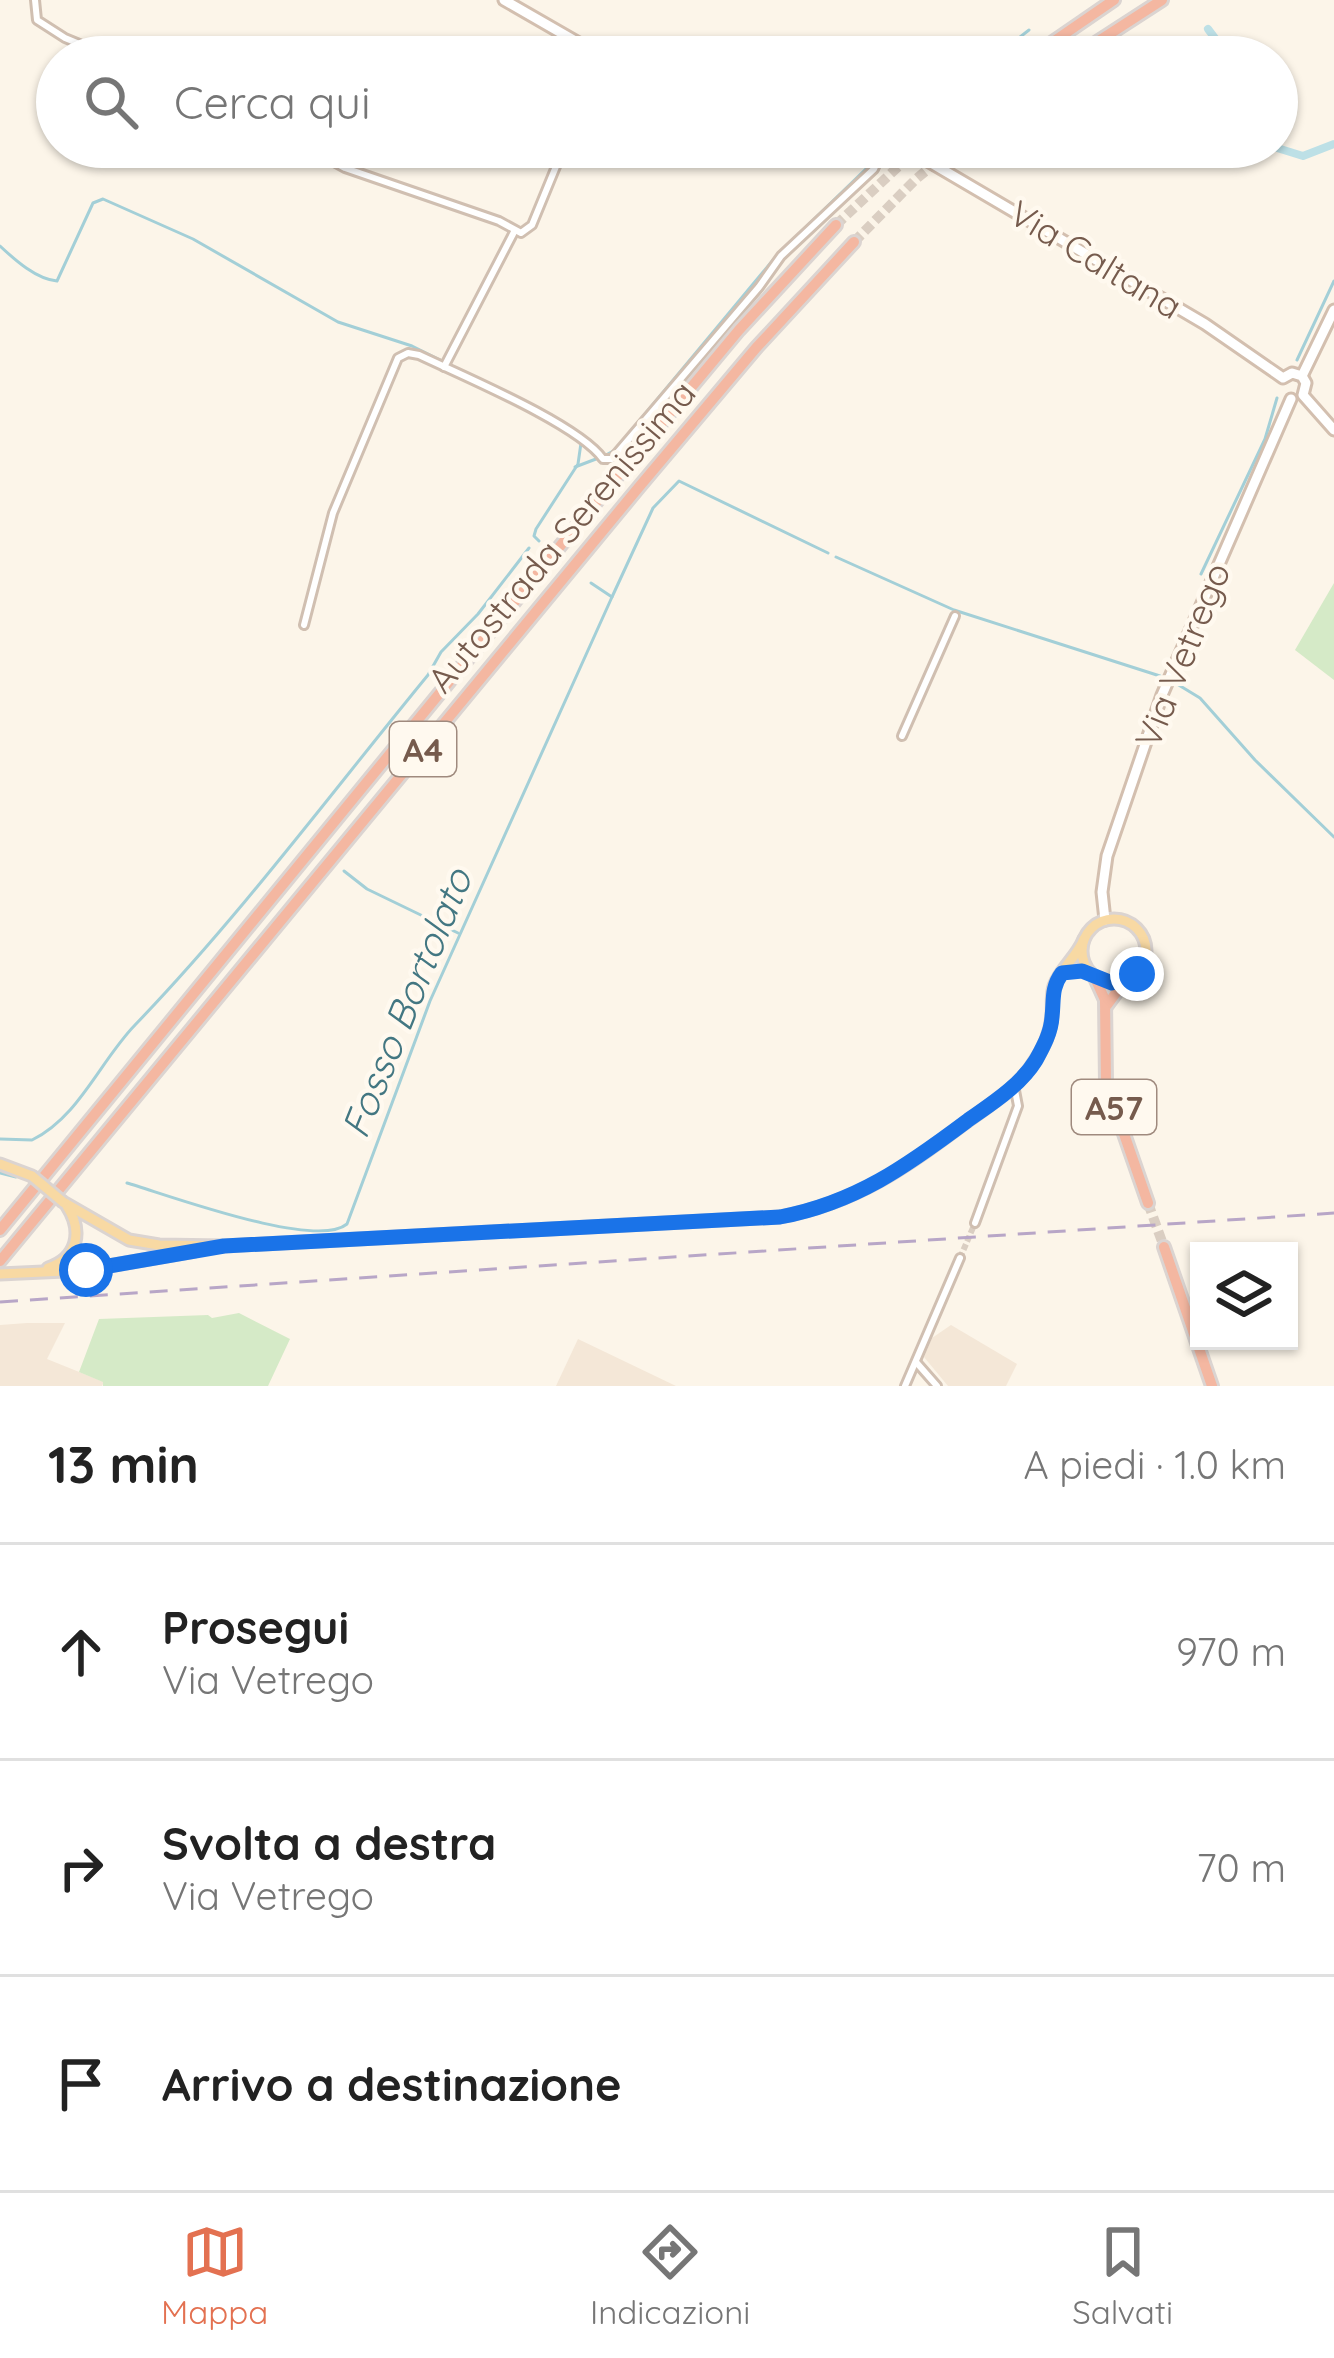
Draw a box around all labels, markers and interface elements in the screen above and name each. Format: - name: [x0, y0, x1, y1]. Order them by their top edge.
- search box: [36, 36, 1298, 168]
- icon: search: [78, 69, 144, 135]
- text: Cerca qui: [174, 74, 371, 130]
- street label: Via Caltana: [1002, 190, 1190, 328]
- street label: Autostrada Serenissima: [417, 371, 705, 701]
- street label: Via Vetrego: [1124, 556, 1240, 754]
- road number: A4: [390, 722, 456, 776]
- water label: Fosso Bortolato: [330, 860, 483, 1145]
- route end: [1110, 947, 1164, 1001]
- road number: A57: [1072, 1080, 1156, 1134]
- map controls: [1190, 1242, 1298, 1350]
- button: layers: [1190, 1242, 1298, 1350]
- route start: [59, 1243, 113, 1297]
- text: 13 min: [48, 1432, 199, 1496]
- text: A piedi · 1.0 km: [1023, 1440, 1286, 1489]
- text: Prosegui: [162, 1599, 349, 1655]
- icon: ahead: [48, 1619, 114, 1685]
- text: 970 m: [1176, 1627, 1286, 1676]
- text: Via Vetrego: [162, 1655, 374, 1704]
- text: Svolta a destra: [162, 1815, 496, 1871]
- icon: right: [48, 1835, 114, 1901]
- text: 70 m: [1197, 1843, 1286, 1892]
- text: Via Vetrego: [162, 1871, 374, 1920]
- icon: arrive: [48, 2051, 114, 2117]
- text: Arrivo a destinazione: [162, 2056, 622, 2112]
- tab: Mappa: [161, 2219, 268, 2332]
- tab: Indicazioni: [590, 2219, 750, 2332]
- tab: Salvati: [1072, 2219, 1173, 2332]

